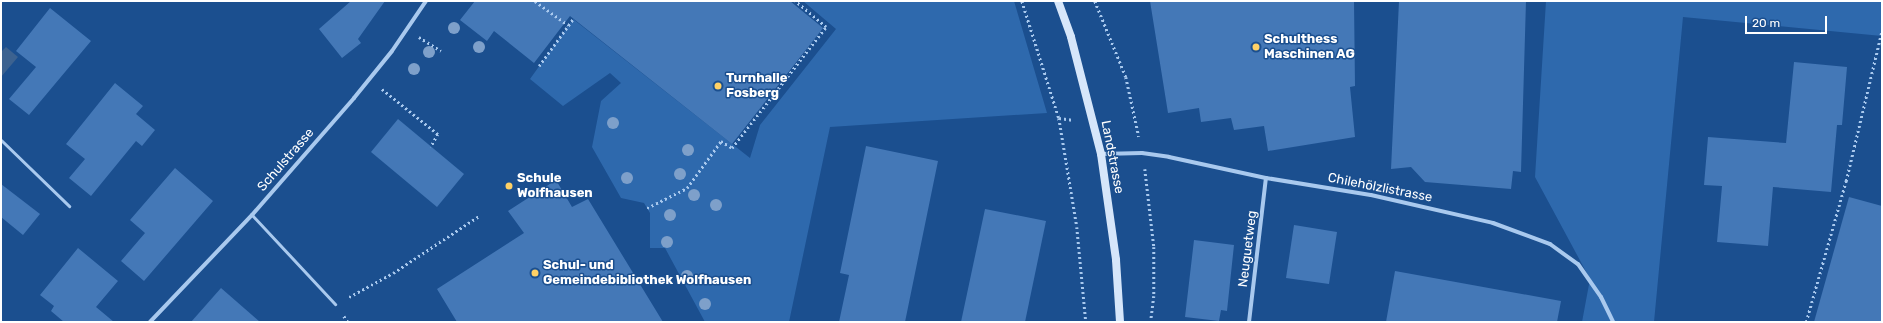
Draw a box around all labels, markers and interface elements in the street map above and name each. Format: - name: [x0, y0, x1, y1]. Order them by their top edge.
- scale bar: [1747, 8, 1829, 34]
- text: 20 m: [1752, 16, 1780, 30]
- place label: Schulthess Maschinen AG: [1264, 32, 1355, 63]
- marker: Schulthess Maschinen AG: [1251, 42, 1261, 52]
- place label: Turnhalle Fosberg: [726, 71, 787, 102]
- marker: Turnhalle Fosberg: [713, 81, 723, 91]
- street label: Landstrasse: [1097, 119, 1127, 195]
- street label: Schulstrasse: [254, 125, 318, 195]
- street label: Chilehölzlistrasse: [1327, 170, 1433, 206]
- place label: Schule Wolfhausen: [517, 171, 593, 202]
- marker: Schule Wolfhausen: [504, 181, 514, 191]
- street label: Neuguetweg: [1236, 210, 1260, 288]
- place label: Schul- und Gemeindebibliothek Wolfhausen: [543, 258, 752, 289]
- marker: Schul- und Gemeindebibliothek Wolfhausen: [530, 268, 540, 278]

